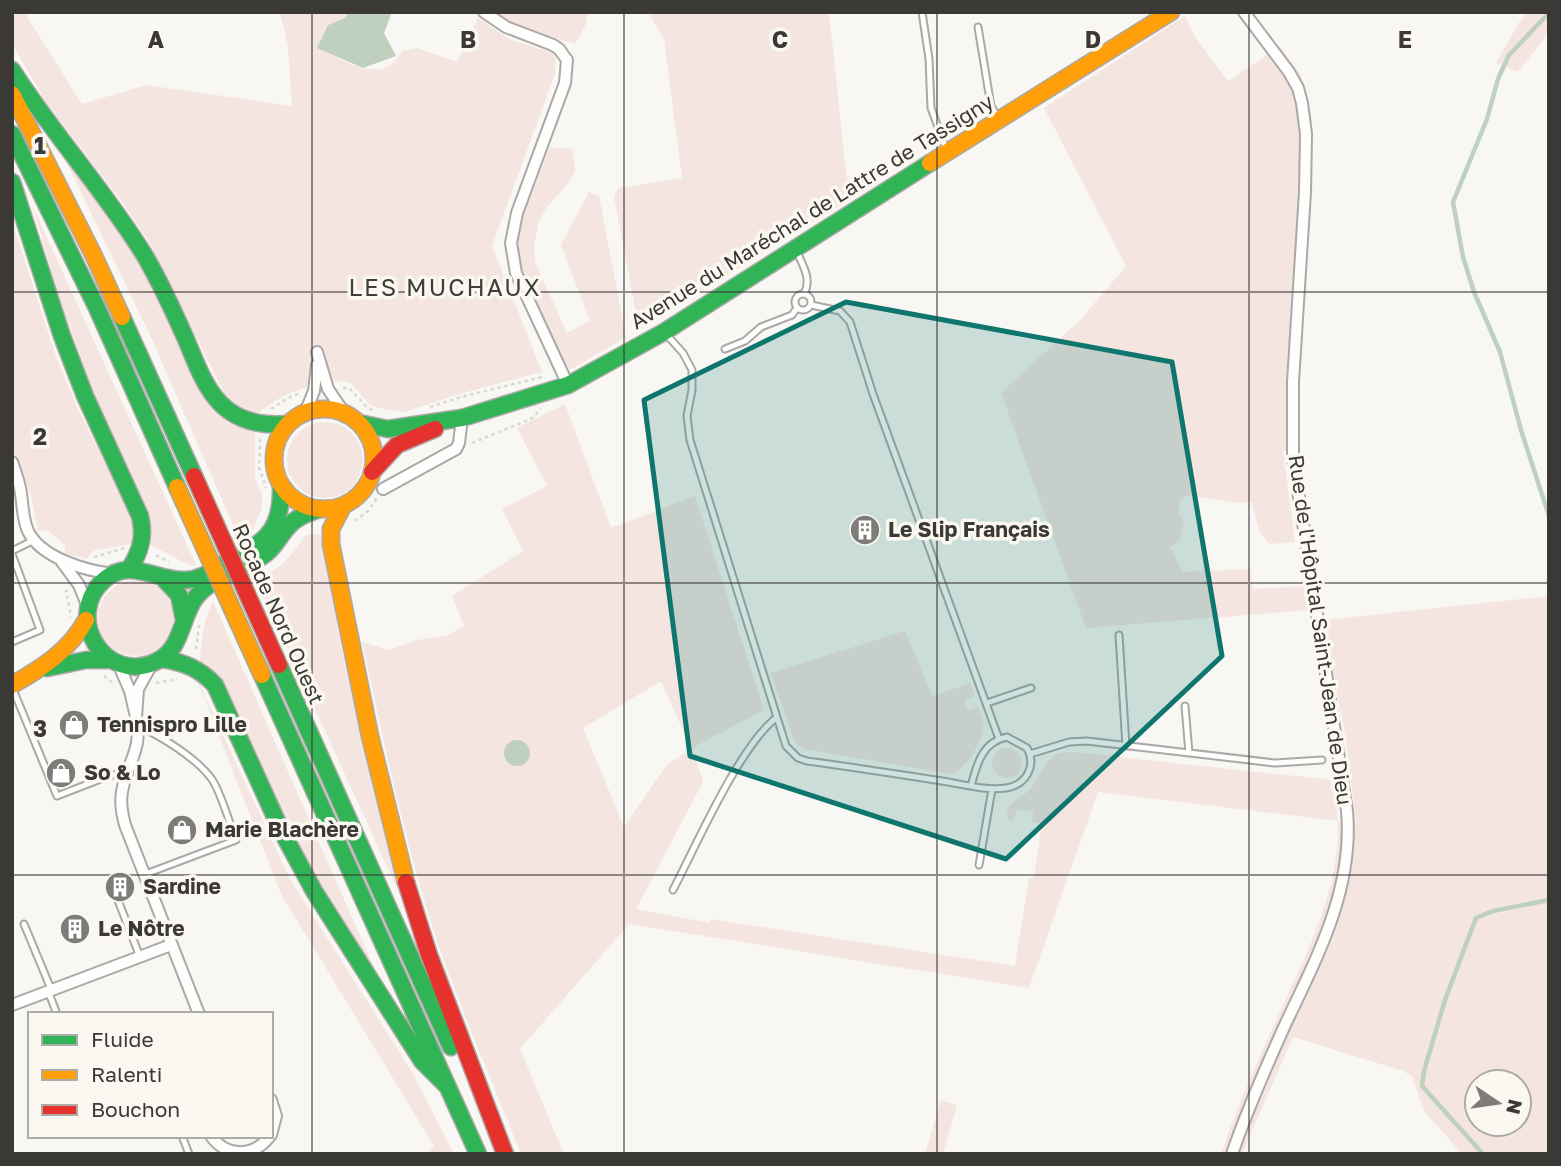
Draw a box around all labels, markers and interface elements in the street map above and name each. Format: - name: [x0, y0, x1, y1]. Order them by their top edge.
- text: A: [148, 25, 165, 53]
- text: B: [460, 25, 476, 53]
- text: C: [772, 25, 788, 53]
- text: D: [1085, 25, 1101, 53]
- text: E: [1398, 25, 1412, 53]
- street label: Avenue du Maréchal de Lattre de Tassigny: [625, 88, 998, 334]
- text: 1: [34, 131, 46, 159]
- district label: LES MUCHAUX: [348, 272, 542, 301]
- text: 2: [33, 422, 47, 450]
- street label: Rue de l'Hôpital Saint-Jean de Dieu: [1284, 453, 1358, 807]
- building icon: Le Slip Français: [848, 513, 882, 547]
- place label: Le Slip Français: [888, 516, 1050, 542]
- street label: Rocade Nord Ouest: [227, 519, 330, 708]
- shop icon: Tennispro Lille: [57, 708, 91, 742]
- place label: Tennispro Lille: [97, 711, 247, 737]
- text: 3: [33, 714, 47, 742]
- shop icon: So & Lo: [44, 756, 78, 790]
- place label: So & Lo: [84, 759, 161, 785]
- shop icon: Marie Blachère: [165, 813, 199, 847]
- place label: Marie Blachère: [205, 816, 359, 842]
- building icon: Sardine: [103, 870, 137, 904]
- place label: Sardine: [143, 873, 221, 899]
- building icon: Le Nôtre: [58, 912, 92, 946]
- place label: Le Nôtre: [98, 915, 185, 941]
- legend: [28, 1012, 273, 1138]
- text: Fluide: [91, 1026, 154, 1052]
- text: Ralenti: [91, 1061, 162, 1087]
- north arrow: [1463, 1068, 1533, 1138]
- text: Bouchon: [91, 1096, 180, 1122]
- text: N: [1502, 1097, 1528, 1117]

